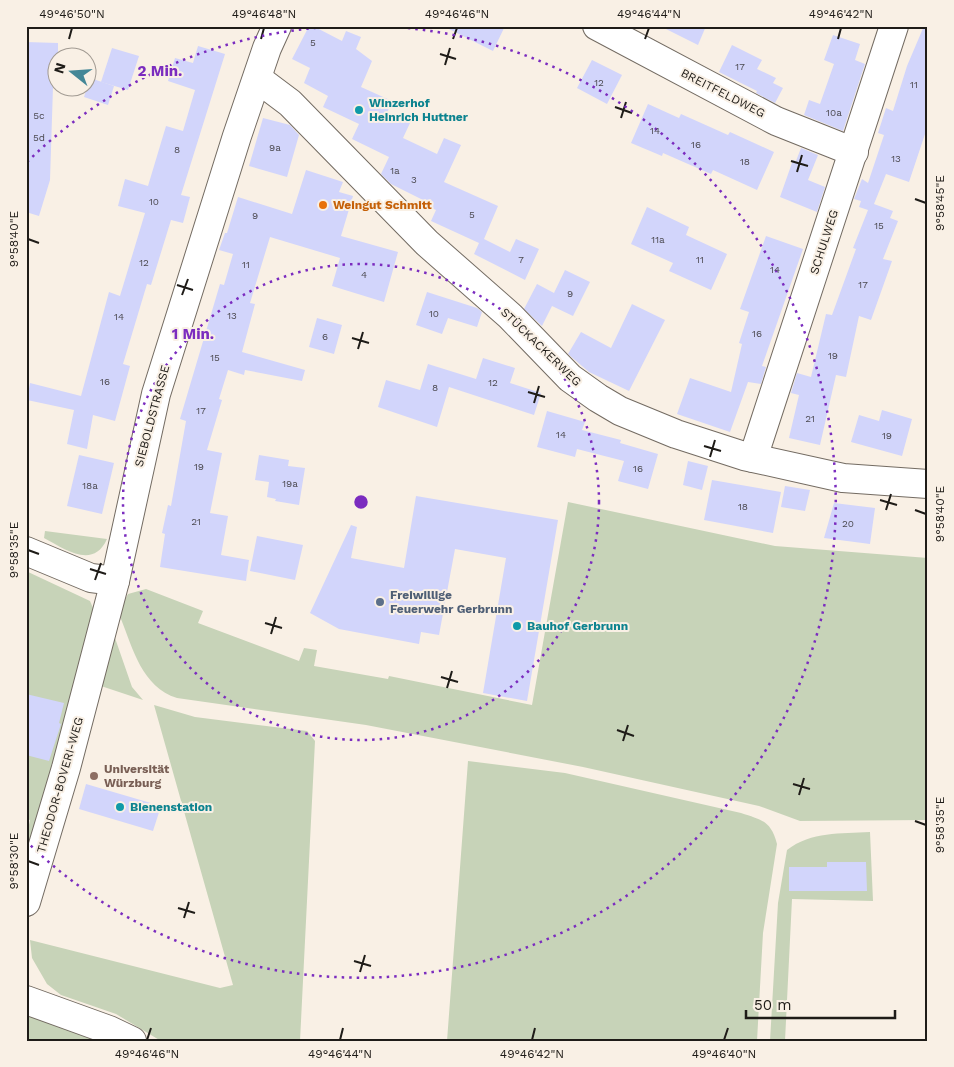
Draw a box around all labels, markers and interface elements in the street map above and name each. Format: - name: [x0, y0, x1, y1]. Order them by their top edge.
- text: 49°46'50"N: [39, 7, 105, 21]
- text: 49°46'48"N: [232, 7, 296, 21]
- text: 49°46'46"N: [425, 7, 489, 21]
- text: 49°46'44"N: [617, 7, 681, 21]
- text: 49°46'42"N: [809, 7, 873, 21]
- house number: 5: [310, 37, 316, 48]
- north arrow: [48, 48, 98, 98]
- text: N: [50, 61, 69, 75]
- house number: 17: [735, 61, 745, 72]
- text: 2 Min.: [138, 62, 182, 80]
- street label: BREITFELDWEG: [679, 66, 767, 120]
- house number: 12: [594, 77, 604, 88]
- house number: 11: [910, 79, 918, 90]
- place label: Winzerhof Heinrich Huttner: [369, 96, 469, 124]
- marker: Winzerhof Heinrich Huttner: [353, 104, 365, 116]
- house number: 10a: [826, 107, 842, 118]
- house number: 5c: [33, 110, 45, 121]
- house number: 14: [650, 125, 660, 136]
- house number: 5d: [33, 132, 45, 143]
- house number: 16: [691, 139, 701, 150]
- house number: 9a: [269, 142, 281, 153]
- house number: 8: [174, 144, 180, 155]
- house number: 13: [891, 153, 901, 164]
- house number: 18: [740, 156, 750, 167]
- house number: 1a: [390, 165, 400, 176]
- house number: 3: [411, 174, 417, 185]
- text: 9°58'45"E: [933, 175, 947, 231]
- house number: 10: [149, 196, 159, 207]
- place label: Weingut Schmitt: [333, 198, 433, 212]
- marker: Weingut Schmitt: [317, 199, 329, 211]
- street label: SCHULWEG: [807, 208, 841, 276]
- house number: 5: [469, 209, 475, 220]
- house number: 9: [252, 210, 258, 221]
- text: 9°58'40"E: [7, 211, 21, 267]
- house number: 15: [874, 220, 884, 231]
- house number: 11a: [651, 234, 665, 245]
- house number: 7: [518, 254, 524, 265]
- house number: 11: [696, 254, 704, 265]
- house number: 12: [139, 257, 149, 268]
- house number: 11: [242, 259, 250, 270]
- house number: 14: [770, 264, 780, 275]
- house number: 4: [361, 269, 367, 280]
- house number: 17: [858, 279, 868, 290]
- house number: 9: [567, 288, 573, 299]
- street label: STÜCKACKERWEG: [498, 305, 584, 389]
- house number: 10: [429, 308, 439, 319]
- house number: 13: [227, 310, 237, 321]
- house number: 14: [114, 311, 124, 322]
- text: 1 Min.: [172, 325, 214, 343]
- house number: 16: [752, 328, 762, 339]
- house number: 6: [322, 331, 328, 342]
- house number: 19: [828, 350, 838, 361]
- house number: 15: [210, 352, 220, 363]
- street label: SIEBOLDSTRASSE: [132, 363, 172, 469]
- house number: 16: [100, 376, 110, 387]
- house number: 12: [488, 377, 498, 388]
- house number: 8: [432, 382, 438, 393]
- house number: 17: [196, 405, 206, 416]
- house number: 21: [805, 413, 815, 424]
- house number: 14: [556, 429, 566, 440]
- house number: 19: [882, 430, 892, 441]
- house number: 19: [194, 461, 204, 472]
- house number: 16: [633, 463, 643, 474]
- house number: 19a: [282, 478, 298, 489]
- house number: 18a: [82, 480, 98, 491]
- text: 9°58'40"E: [933, 486, 947, 542]
- centre of rings: [352, 493, 370, 511]
- house number: 18: [738, 501, 748, 512]
- house number: 21: [191, 516, 201, 527]
- house number: 20: [842, 518, 854, 529]
- text: 9°58'35"E: [7, 521, 21, 578]
- place label: Freiwillige Feuerwehr Gerbrunn: [390, 588, 512, 616]
- marker: Freiwillige Feuerwehr Gerbrunn: [374, 596, 386, 608]
- place label: Bauhof Gerbrunn: [527, 619, 628, 633]
- marker: Bauhof Gerbrunn: [511, 620, 523, 632]
- street label: THEODOR-BOVERI-WEG: [34, 715, 86, 855]
- place label: Universität Würzburg: [104, 762, 170, 790]
- marker: Universität Würzburg: [88, 770, 100, 782]
- text: 9°58'35"E: [933, 796, 947, 853]
- place label: Bienenstation: [130, 800, 212, 814]
- marker: Bienenstation: [114, 801, 126, 813]
- text: 9°58'30"E: [7, 832, 21, 890]
- scale bar: [746, 987, 895, 1019]
- text: 50 m: [754, 996, 791, 1014]
- text: 49°46'46"N: [115, 1047, 179, 1061]
- text: 49°46'44"N: [308, 1047, 372, 1061]
- text: 49°46'42"N: [500, 1047, 564, 1061]
- text: 49°46'40"N: [692, 1047, 756, 1061]

